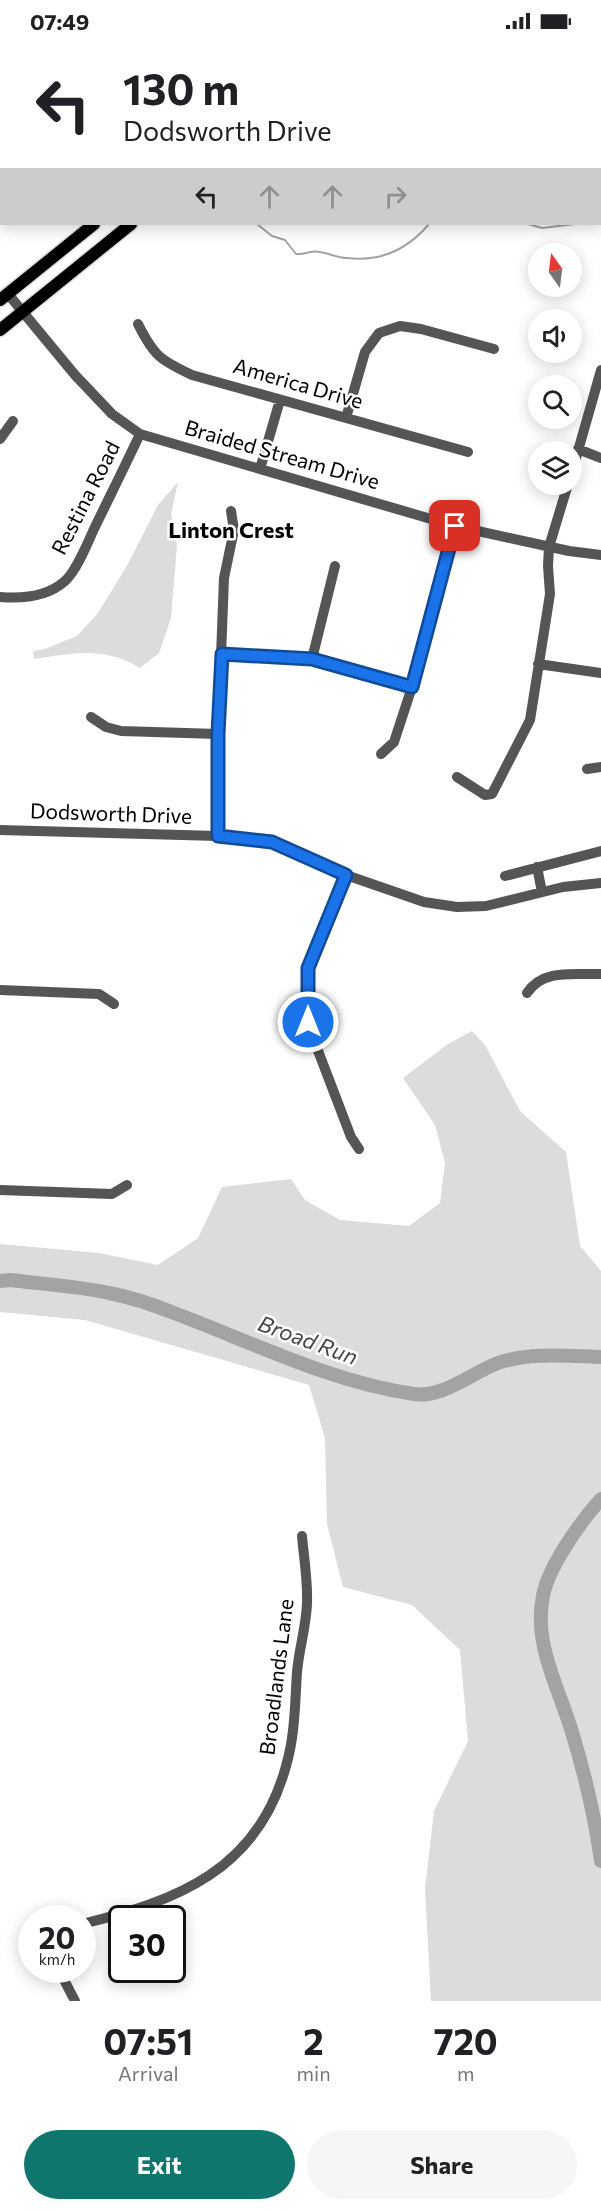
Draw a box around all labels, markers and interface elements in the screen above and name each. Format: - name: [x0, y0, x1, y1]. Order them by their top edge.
- text: 07:49: [30, 8, 89, 35]
- text: 130 m: [123, 62, 239, 114]
- icon: left: [24, 66, 102, 144]
- text: Dodsworth Drive: [123, 114, 332, 147]
- icon: left: [190, 180, 223, 213]
- icon: ahead: [253, 180, 286, 213]
- icon: ahead: [316, 180, 349, 213]
- icon: right: [379, 180, 412, 213]
- north arrow: [528, 243, 582, 297]
- map controls: [528, 243, 582, 495]
- button: sound: [528, 309, 582, 363]
- street label: America Drive: [231, 352, 366, 413]
- button: search: [528, 375, 582, 429]
- street label: Braided Stream Drive: [182, 414, 383, 493]
- street label: Restina Road: [45, 436, 124, 558]
- button: layers: [528, 441, 582, 495]
- pin: [429, 500, 480, 551]
- icon: arrive: [438, 509, 471, 542]
- district label: Linton Crest: [168, 516, 294, 543]
- street label: Dodsworth Drive: [30, 797, 193, 828]
- position arrow: [276, 990, 340, 1054]
- water label: Broad Run: [255, 1309, 362, 1370]
- street label: Broadlands Lane: [254, 1597, 298, 1756]
- speed limit sign: 30: [108, 1905, 186, 1983]
- text: 20: [39, 1918, 75, 1955]
- text: km/h: [39, 1950, 75, 1968]
- text: 07:51: [103, 2018, 193, 2062]
- text: 2: [303, 2018, 324, 2062]
- text: 720: [434, 2018, 498, 2062]
- text: Arrival: [118, 2061, 179, 2085]
- text: min: [297, 2061, 331, 2085]
- text: m: [457, 2061, 475, 2085]
- button: Exit: [24, 2130, 295, 2199]
- button: Share: [307, 2130, 577, 2199]

